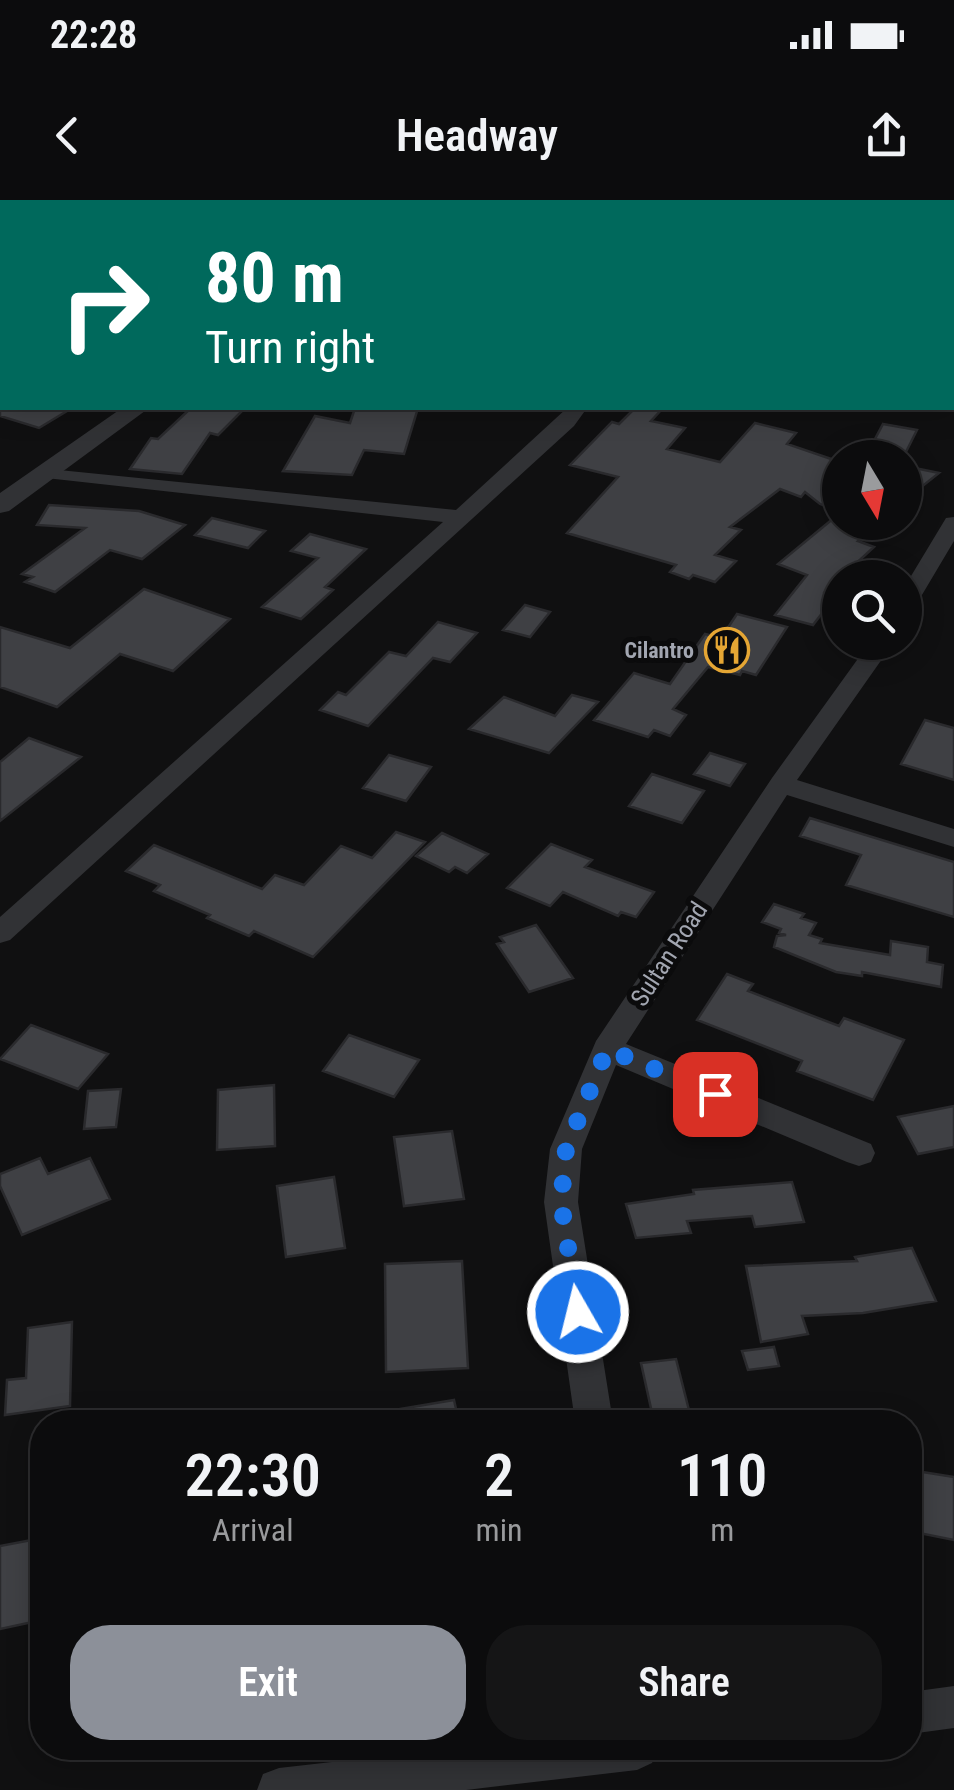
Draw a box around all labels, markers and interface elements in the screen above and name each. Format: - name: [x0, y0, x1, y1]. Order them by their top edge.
- text: 22:28: [50, 13, 137, 57]
- icon: back: [40, 108, 95, 163]
- icon: share: [859, 108, 914, 163]
- text: Headway: [396, 109, 558, 162]
- text: 80 m: [205, 237, 344, 319]
- icon: right: [40, 240, 170, 370]
- text: Turn right: [205, 321, 375, 374]
- north arrow: [822, 440, 922, 540]
- map controls: [822, 440, 922, 660]
- button: search: [822, 560, 922, 660]
- restaurant icon: Cilantro: [704, 627, 750, 673]
- place label: Cilantro: [625, 638, 694, 663]
- street label: Sultan Road: [625, 897, 713, 1011]
- pin: [673, 1052, 758, 1137]
- icon: arrive: [688, 1067, 743, 1122]
- position arrow: [526, 1260, 630, 1364]
- text: 22:30: [184, 1440, 321, 1511]
- text: 2: [484, 1440, 514, 1511]
- text: 110: [677, 1440, 767, 1511]
- text: Arrival: [212, 1511, 293, 1549]
- text: min: [476, 1511, 522, 1549]
- text: m: [710, 1511, 734, 1549]
- button: Exit: [70, 1625, 466, 1740]
- button: Share: [486, 1625, 882, 1740]

